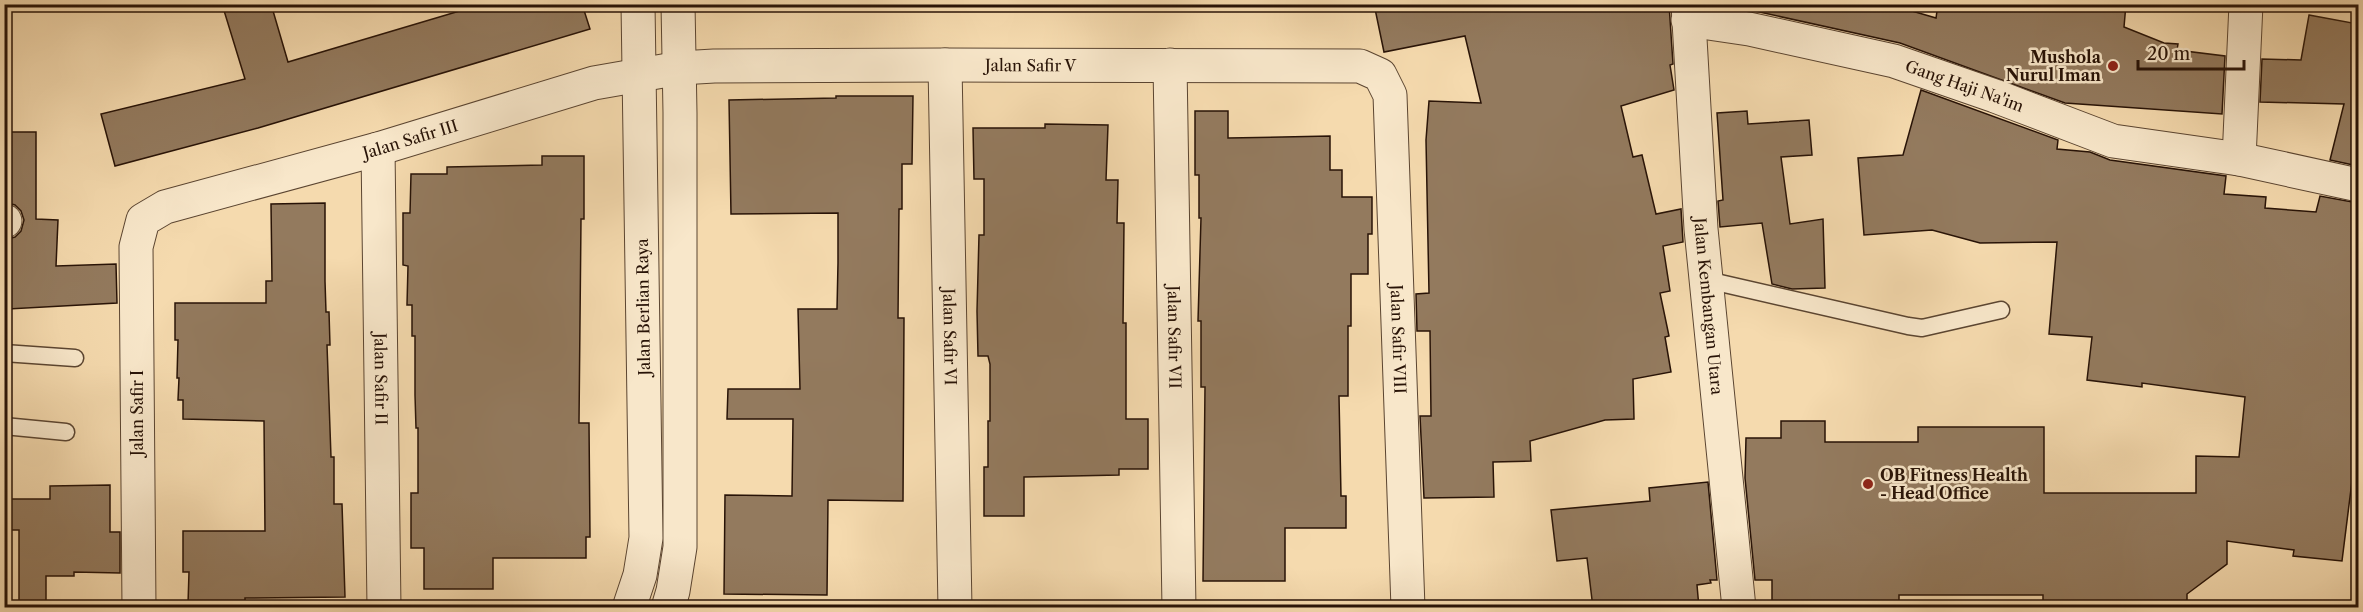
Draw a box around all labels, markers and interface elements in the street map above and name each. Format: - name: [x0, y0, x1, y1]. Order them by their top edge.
- scale bar: [2138, 33, 2244, 71]
- text: 20 m: [2147, 43, 2191, 65]
- place label: Mushola Nurul Iman: [2006, 47, 2102, 85]
- street label: Jalan Safir V: [982, 55, 1077, 75]
- street label: Gang Haji Na'im: [1903, 56, 2027, 116]
- marker: Mushola Nurul Iman: [2106, 59, 2120, 73]
- street label: Jalan Safir III: [358, 115, 460, 163]
- street label: Jalan Kembangan Utara: [1690, 214, 1728, 396]
- street label: Jalan Berlian Raya: [632, 238, 654, 379]
- street label: Jalan Safir VIII: [1387, 281, 1410, 394]
- street label: Jalan Safir VII: [1164, 282, 1185, 389]
- street label: Jalan Safir VI: [939, 285, 961, 386]
- street label: Jalan Safir II: [370, 330, 392, 425]
- street label: Jalan Safir I: [127, 370, 147, 459]
- place label: OB Fitness Health - Head Office: [1880, 465, 2028, 503]
- marker: OB Fitness Health - Head Office: [1861, 477, 1875, 491]

